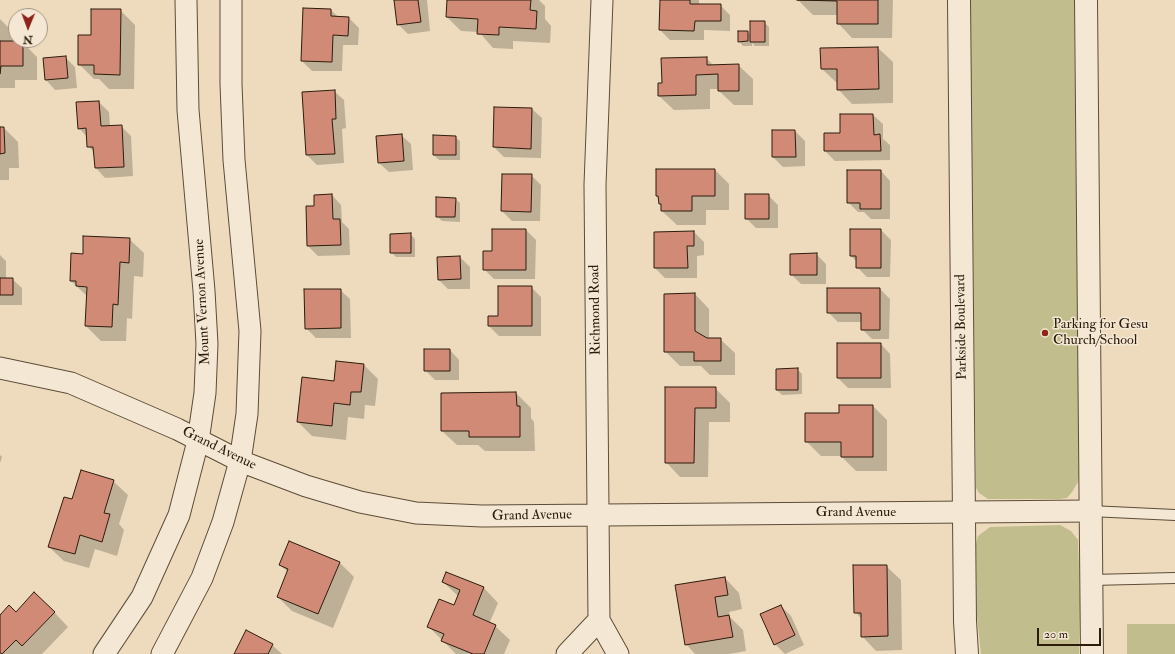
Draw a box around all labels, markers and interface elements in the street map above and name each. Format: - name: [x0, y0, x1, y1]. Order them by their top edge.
- north arrow: [8, 8, 48, 48]
- text: N: [23, 33, 33, 46]
- street label: Mount Vernon Avenue: [191, 238, 215, 366]
- street label: Richmond Road: [587, 265, 605, 355]
- street label: Parkside Boulevard: [953, 274, 971, 380]
- place label: Parking for Gesu Church/School: [1053, 317, 1148, 350]
- marker: Parking for Gesu Church/School: [1040, 328, 1050, 338]
- street label: Grand Avenue: [179, 424, 259, 474]
- street label: Grand Avenue: [816, 505, 896, 521]
- street label: Grand Avenue: [492, 507, 572, 525]
- scale bar: [1039, 620, 1103, 646]
- text: 20 m: [1044, 627, 1068, 642]

